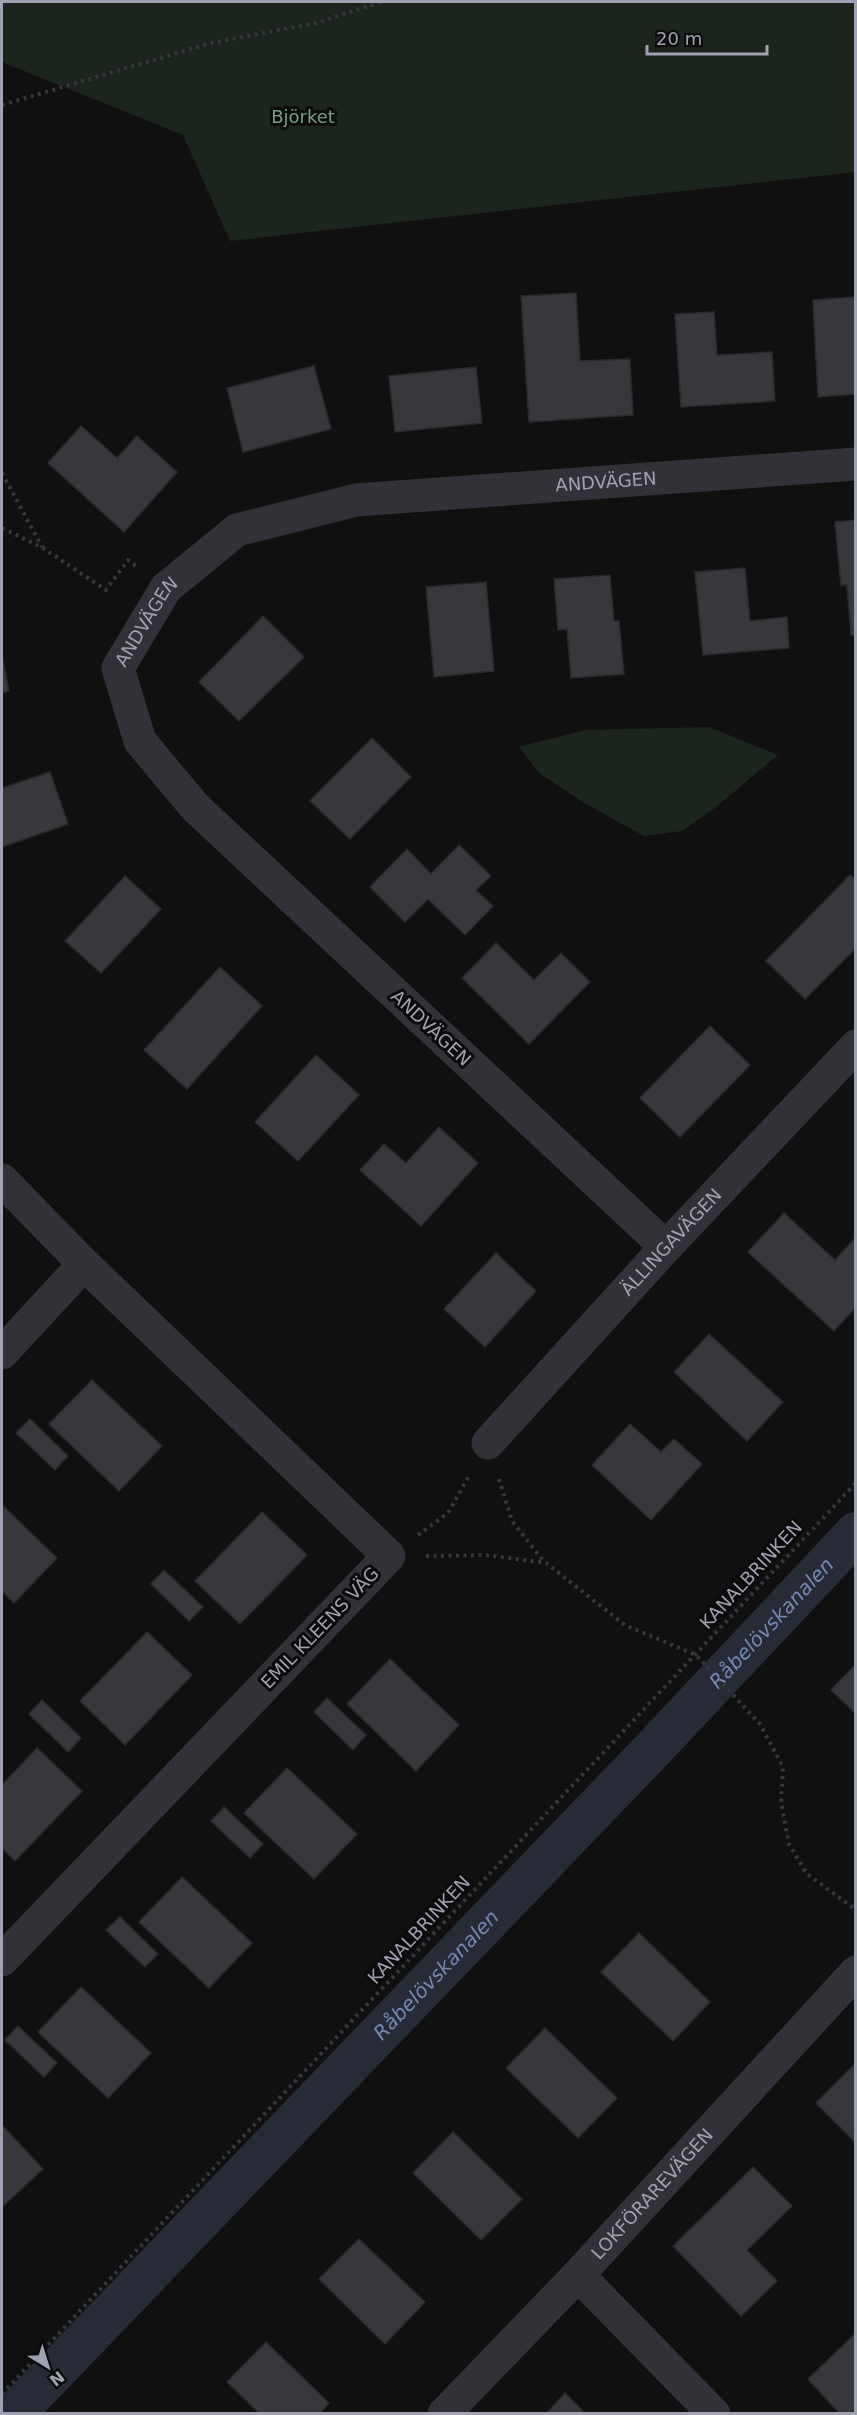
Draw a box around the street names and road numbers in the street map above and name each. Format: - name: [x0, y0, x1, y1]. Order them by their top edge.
- street label: ANDVÄGEN: [555, 467, 657, 496]
- street label: ANDVÄGEN: [110, 572, 181, 670]
- street label: ANDVÄGEN: [387, 985, 476, 1070]
- street label: ÄLLINGAVÄGEN: [616, 1184, 726, 1300]
- street label: KANALBRINKEN: [695, 1516, 806, 1633]
- street label: EMIL KLEENS VÄG: [256, 1563, 383, 1693]
- street label: KANALBRINKEN: [363, 1871, 474, 1988]
- street label: LOKFÖRAREVÄGEN: [587, 2124, 717, 2263]

